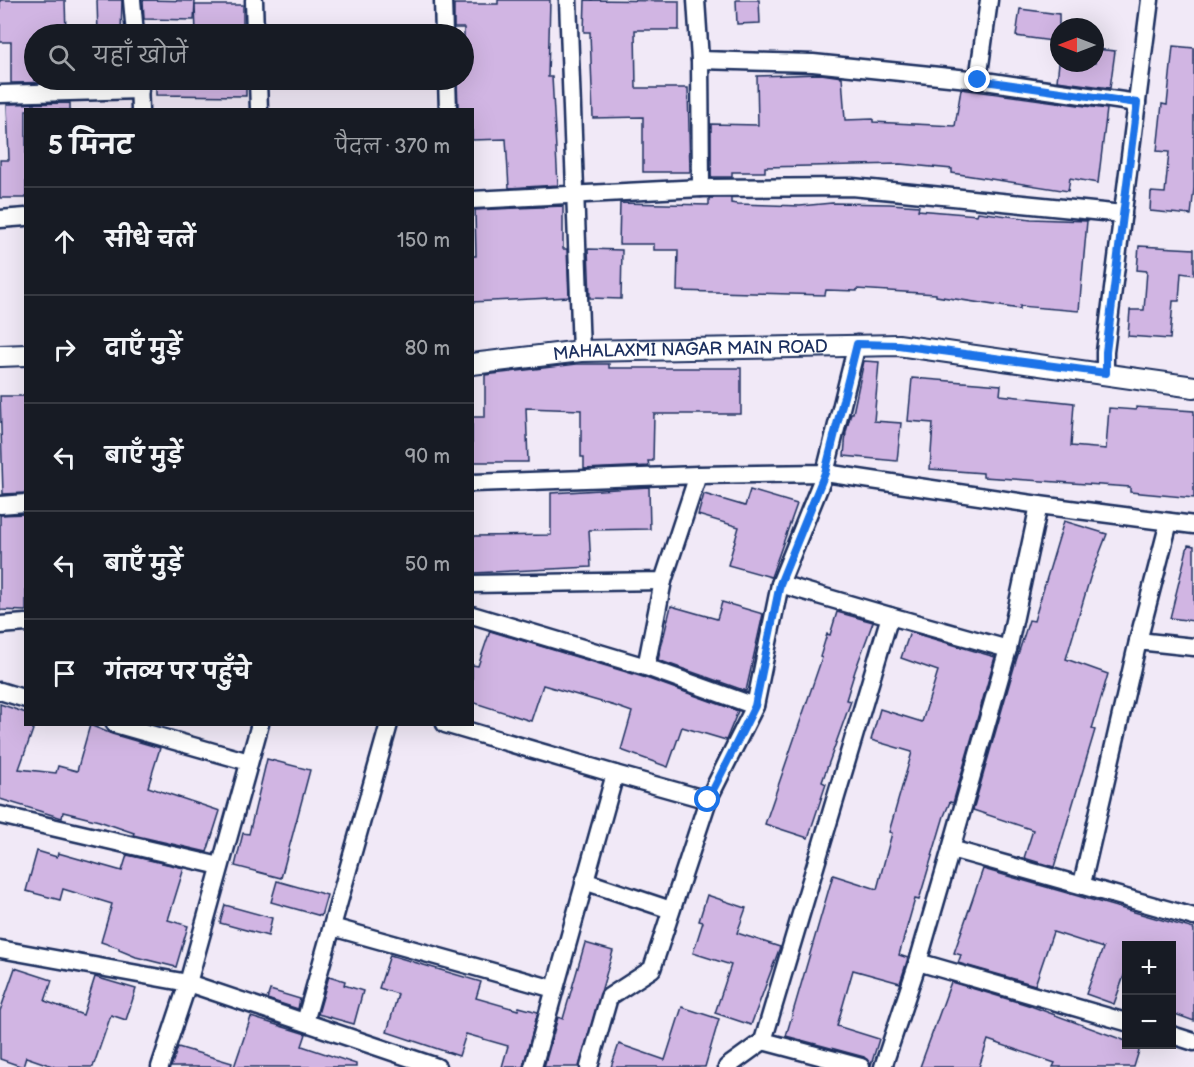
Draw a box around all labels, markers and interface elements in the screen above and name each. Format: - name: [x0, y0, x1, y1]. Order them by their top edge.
- north arrow: [1050, 18, 1104, 72]
- search box: [24, 24, 474, 90]
- icon: search: [45, 41, 78, 74]
- text: यहाँ खोजें: [93, 43, 188, 70]
- route end: [964, 66, 990, 92]
- text: 5 मिनट: [48, 131, 133, 162]
- text: पैदल · 370 m: [335, 135, 450, 159]
- icon: ahead: [48, 225, 81, 258]
- text: सीधे चलें: [105, 227, 195, 254]
- text: 150 m: [397, 229, 450, 253]
- icon: right: [48, 333, 81, 366]
- text: दाएँ मुड़ें: [105, 335, 182, 362]
- street label: MAHALAXMI NAGAR MAIN ROAD: [552, 336, 828, 365]
- text: 80 m: [405, 337, 450, 361]
- icon: left: [48, 441, 81, 474]
- text: बाएँ मुड़ें: [105, 443, 183, 470]
- text: 90 m: [405, 445, 450, 469]
- icon: left: [48, 549, 81, 582]
- text: बाएँ मुड़ें: [105, 551, 183, 578]
- text: 50 m: [405, 553, 450, 577]
- icon: arrive: [48, 657, 81, 690]
- text: गंतव्य पर पहुँचे: [105, 659, 251, 686]
- route start: [694, 786, 720, 812]
- map controls: [1122, 941, 1176, 1049]
- button: +: [1122, 941, 1176, 995]
- button: −: [1122, 995, 1176, 1049]

